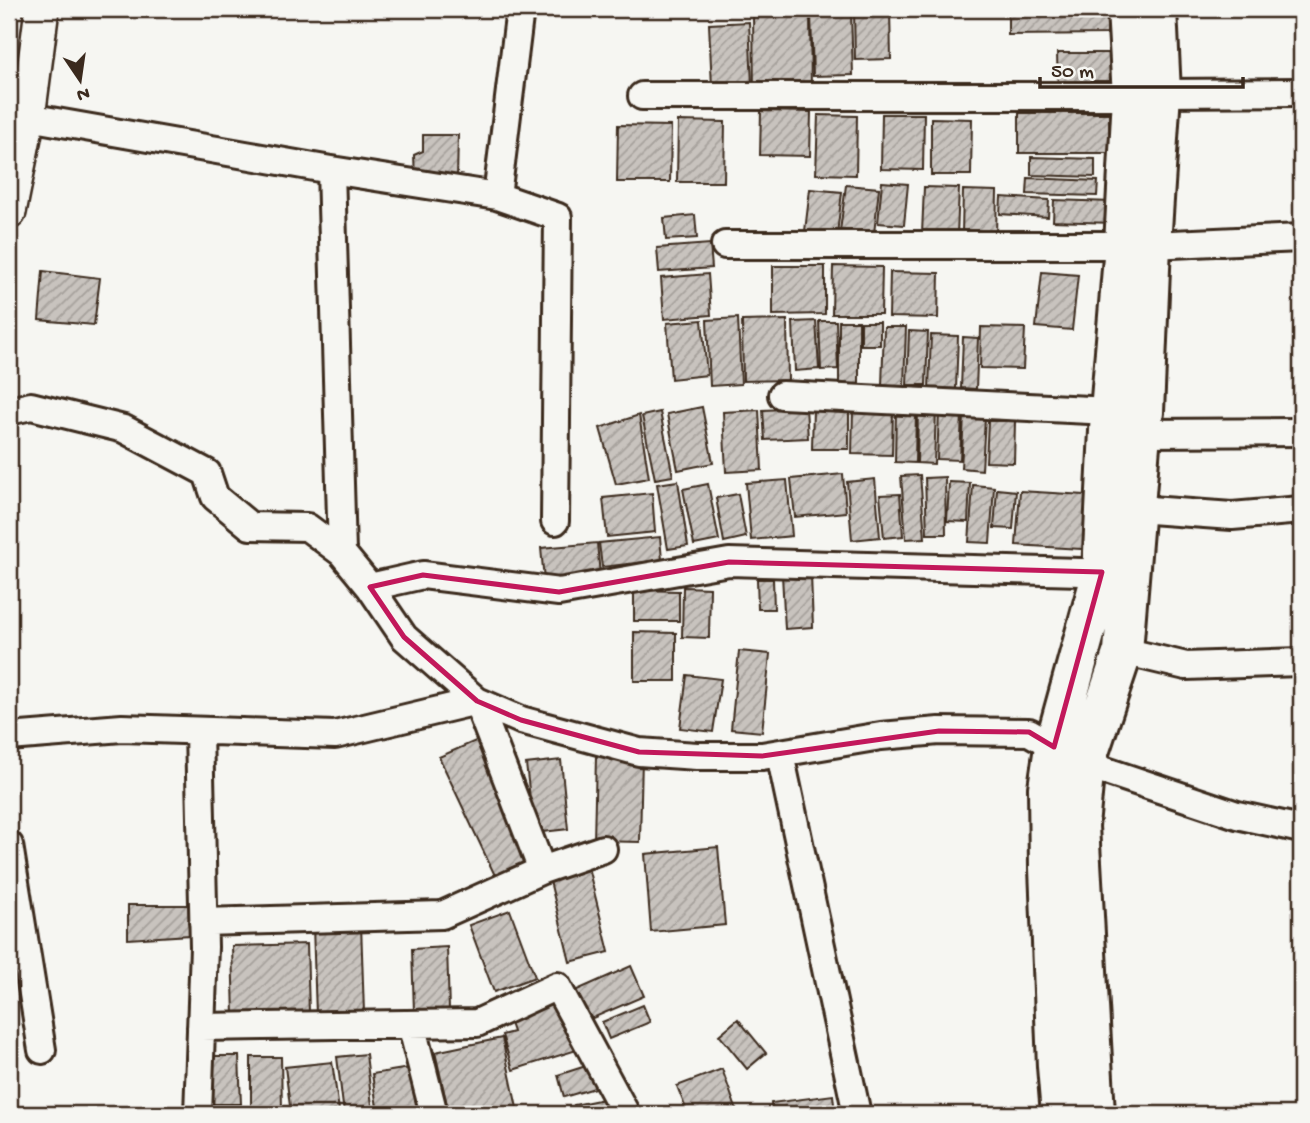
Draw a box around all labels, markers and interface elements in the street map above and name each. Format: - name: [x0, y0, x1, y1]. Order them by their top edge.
- north arrow: [46, 46, 116, 116]
- scale bar: [1040, 46, 1244, 90]
- text: 50 m: [1051, 61, 1094, 86]
- text: N: [74, 81, 92, 106]

